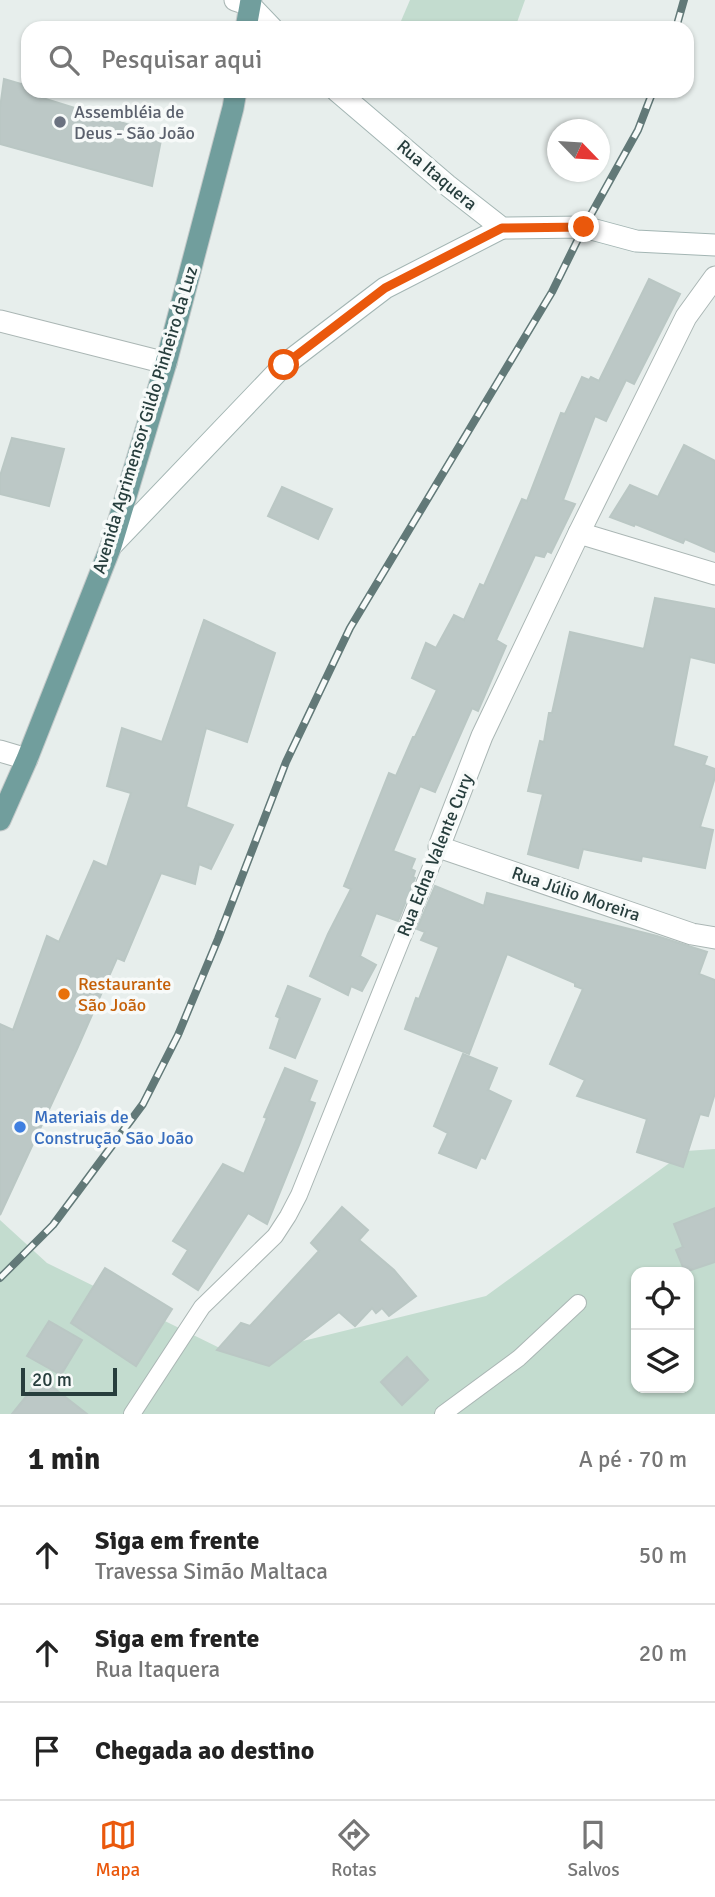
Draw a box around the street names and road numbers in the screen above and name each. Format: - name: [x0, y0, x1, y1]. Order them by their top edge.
- street label: Rua Itaquera: [392, 135, 482, 215]
- street label: Avenida Agrimensor Gildo Pinheiro da Luz: [88, 264, 202, 576]
- street label: Rua Edna Valente Cury: [392, 770, 478, 940]
- street label: Rua Júlio Moreira: [509, 862, 643, 926]

